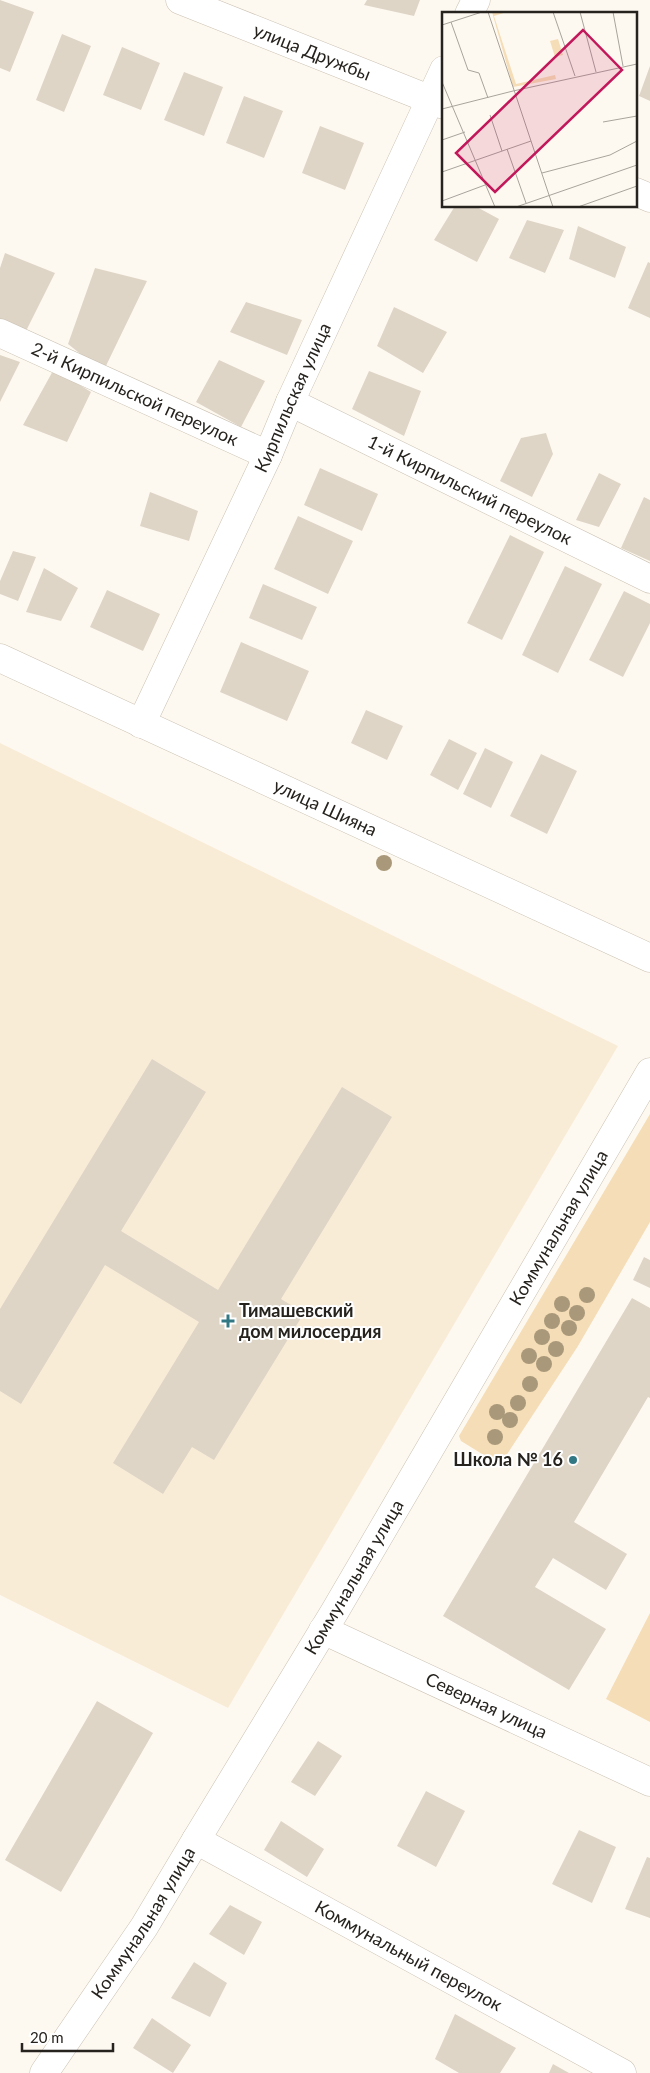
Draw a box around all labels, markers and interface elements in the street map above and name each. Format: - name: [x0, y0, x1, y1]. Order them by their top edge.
- inset map: [442, 12, 638, 208]
- street label: улица Дружбы: [250, 18, 374, 85]
- street label: Кирпильская улица: [249, 319, 335, 476]
- street label: 2-й Кирпильской переулок: [28, 337, 242, 450]
- street label: 1-й Кирпильский переулок: [364, 430, 576, 549]
- street label: улица Шияна: [270, 774, 381, 840]
- street label: Коммунальная улица: [504, 1146, 612, 1309]
- place label: Тимашевский дом милосердия: [239, 1299, 381, 1342]
- marker: Тимашевский дом милосердия: [221, 1314, 235, 1328]
- place label: Школа № 16: [453, 1448, 563, 1470]
- marker: Школа № 16: [567, 1454, 579, 1466]
- street label: Коммунальная улица: [299, 1495, 408, 1658]
- street label: Северная улица: [422, 1667, 551, 1743]
- street label: Коммунальная улица: [86, 1843, 199, 2003]
- street label: Коммунальный переулок: [311, 1895, 507, 2016]
- scale bar: [22, 2020, 114, 2052]
- text: 20 m: [30, 2028, 64, 2046]

